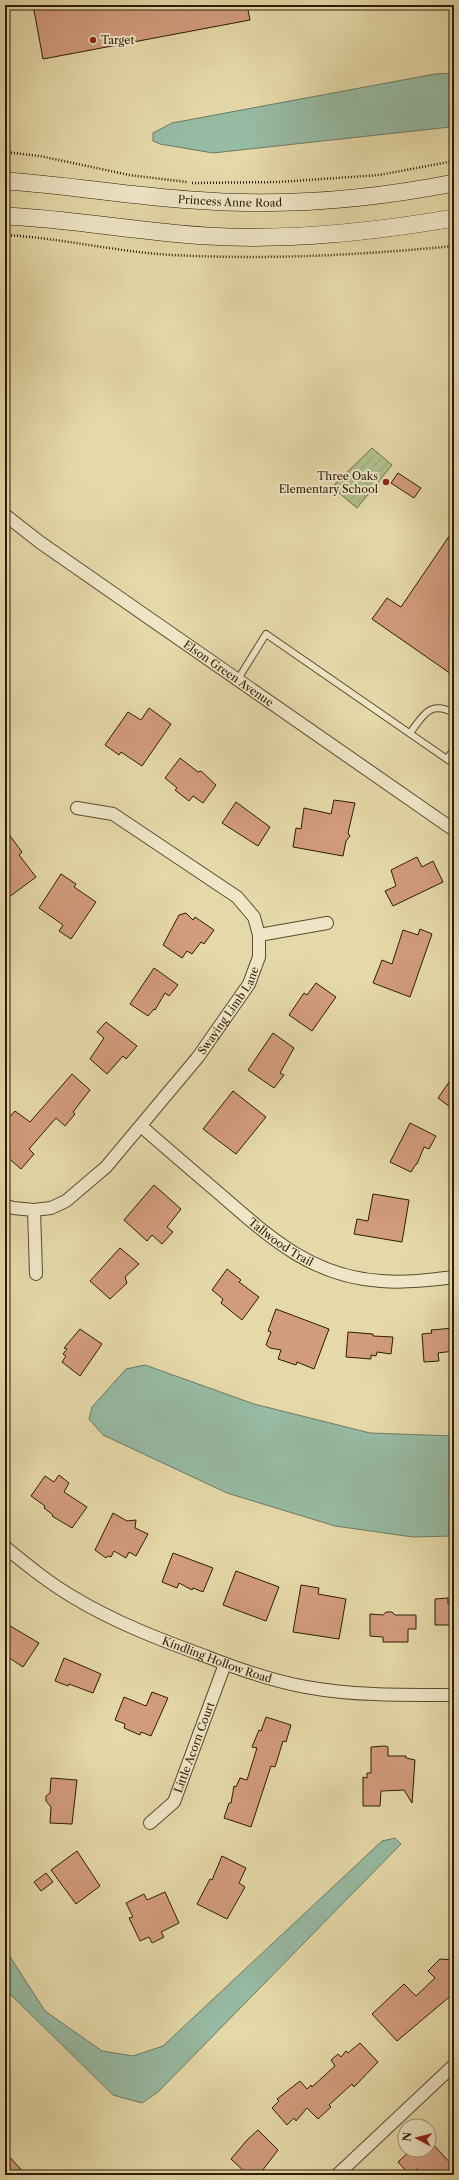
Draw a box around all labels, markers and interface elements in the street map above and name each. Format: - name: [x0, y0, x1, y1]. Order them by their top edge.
- place label: Target: [101, 33, 134, 47]
- marker: Target: [88, 35, 98, 45]
- street label: Princess Anne Road: [177, 192, 283, 210]
- place label: Three Oaks Elementary School: [279, 469, 379, 496]
- marker: Three Oaks Elementary School: [381, 477, 391, 487]
- street label: Elson Green Avenue: [181, 637, 276, 709]
- street label: Swaying Limb Lane: [195, 965, 262, 1057]
- street label: Tallwood Trail: [246, 1215, 316, 1269]
- street label: Kindling Hollow Road: [160, 1634, 274, 1686]
- street label: Little Acorn Court: [171, 1700, 217, 1795]
- north arrow: [397, 2118, 437, 2158]
- text: N: [400, 2131, 415, 2142]

